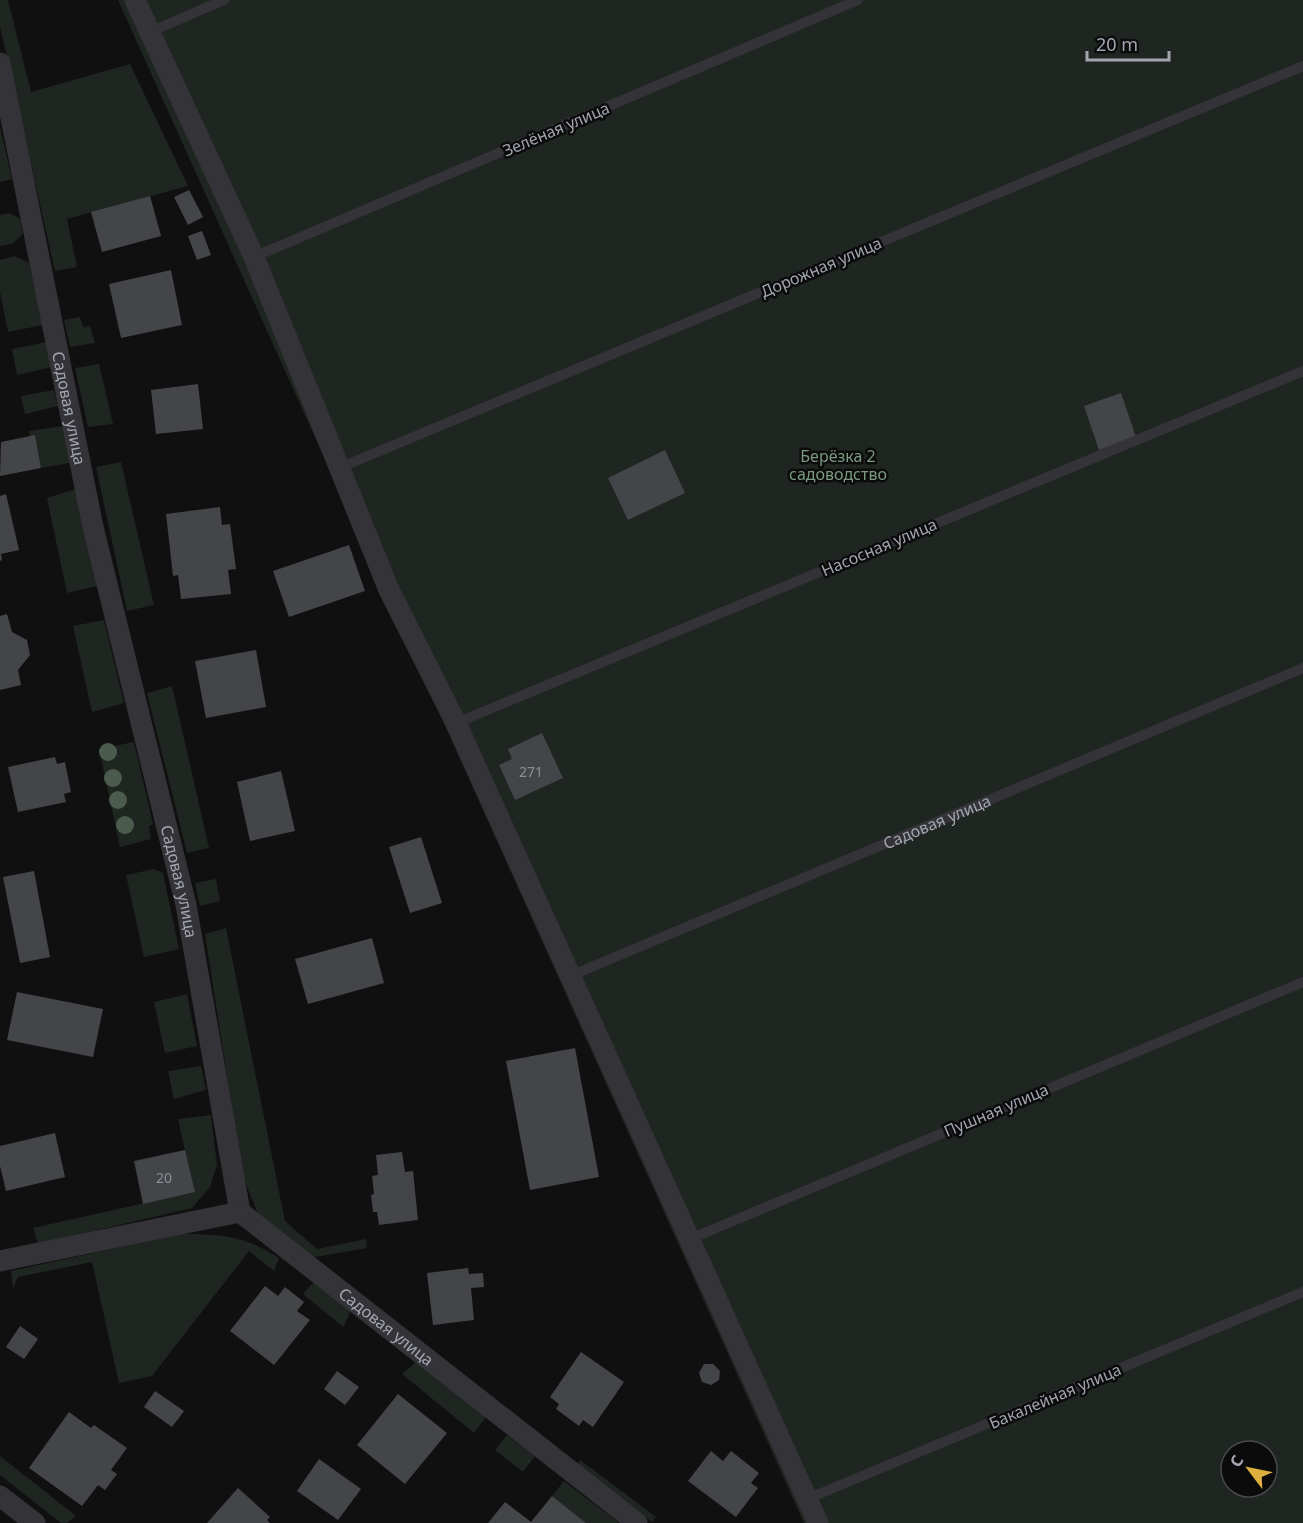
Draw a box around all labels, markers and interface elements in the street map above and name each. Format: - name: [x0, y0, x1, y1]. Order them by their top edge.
- scale bar: [1087, 24, 1170, 62]
- text: 20 m: [1096, 32, 1138, 56]
- street label: Зелёная улица: [499, 97, 613, 161]
- street label: Дорожная улица: [757, 232, 885, 302]
- street label: Садовая улица: [47, 350, 91, 467]
- park label: Берёзка 2 садоводство: [789, 445, 887, 485]
- street label: Насосная улица: [818, 513, 940, 581]
- house number: 271: [519, 762, 543, 781]
- street label: Садовая улица: [880, 789, 994, 854]
- street label: Садовая улица: [156, 823, 203, 939]
- street label: Пушная улица: [940, 1078, 1052, 1142]
- house number: 20: [156, 1168, 172, 1187]
- street label: Садовая улица: [334, 1282, 438, 1371]
- street label: Бакалейная улица: [986, 1358, 1124, 1434]
- north arrow: [1219, 1439, 1279, 1499]
- text: С: [1224, 1451, 1248, 1471]

